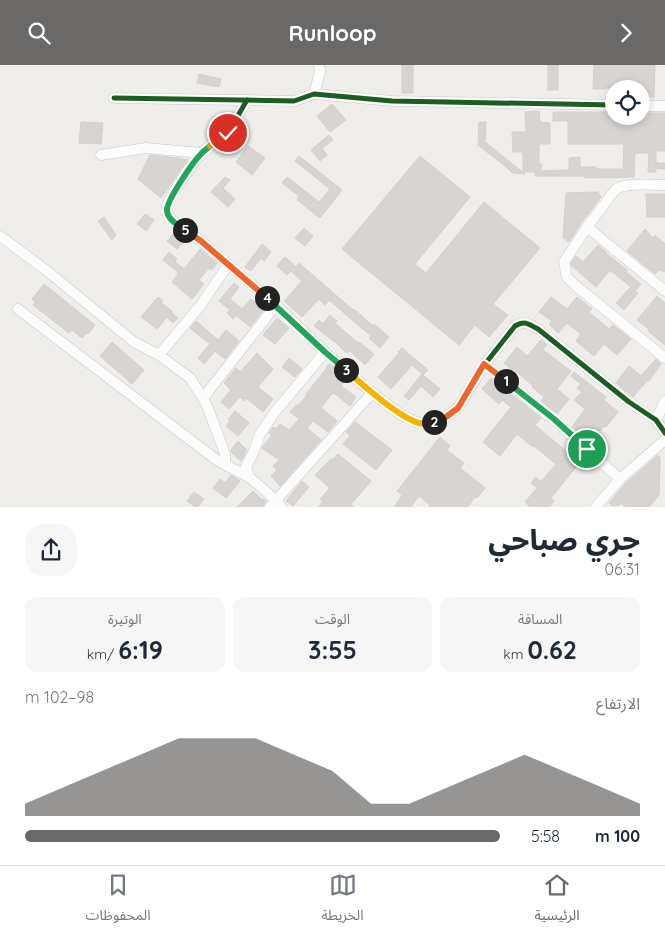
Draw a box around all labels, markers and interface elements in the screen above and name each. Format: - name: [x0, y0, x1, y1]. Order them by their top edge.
- icon: search: [25, 19, 53, 47]
- text: Runloop: [289, 19, 376, 47]
- icon: forward: [612, 19, 640, 47]
- map controls: [605, 80, 650, 125]
- button: locate: [605, 80, 650, 125]
- pin: [207, 112, 249, 154]
- icon: check: [214, 119, 242, 147]
- pin: 5: [172, 217, 198, 243]
- text: 5: [181, 221, 190, 239]
- pin: 4: [254, 285, 280, 311]
- text: 4: [263, 289, 272, 307]
- pin: 3: [334, 357, 358, 383]
- text: 3: [343, 361, 350, 379]
- pin: 1: [494, 369, 518, 393]
- text: 1: [504, 372, 509, 390]
- pin: 2: [422, 409, 446, 435]
- text: 2: [431, 413, 438, 431]
- pin: [566, 428, 608, 470]
- icon: arrive: [573, 435, 601, 463]
- text: جري صباحي: [488, 522, 640, 557]
- button: share: [25, 524, 77, 576]
- text: 06:31: [605, 559, 640, 579]
- text: الوتيرة: [108, 610, 142, 628]
- text: الوقت: [315, 610, 350, 628]
- text: المسافة: [518, 610, 562, 628]
- text: 6:19: [118, 634, 163, 665]
- text: 3:55: [308, 634, 357, 665]
- text: 0.62: [527, 634, 577, 665]
- text: /km: [87, 645, 118, 663]
- text: km: [503, 645, 527, 663]
- text: 98–102 m: [25, 687, 94, 707]
- text: الارتفاع: [596, 693, 640, 713]
- text: 5:58: [531, 826, 560, 846]
- text: 100 m: [595, 826, 640, 846]
- tab: المحفوظات: [86, 871, 151, 930]
- tab: الخريطة: [322, 871, 363, 930]
- tab: الرئيسية: [534, 871, 580, 930]

